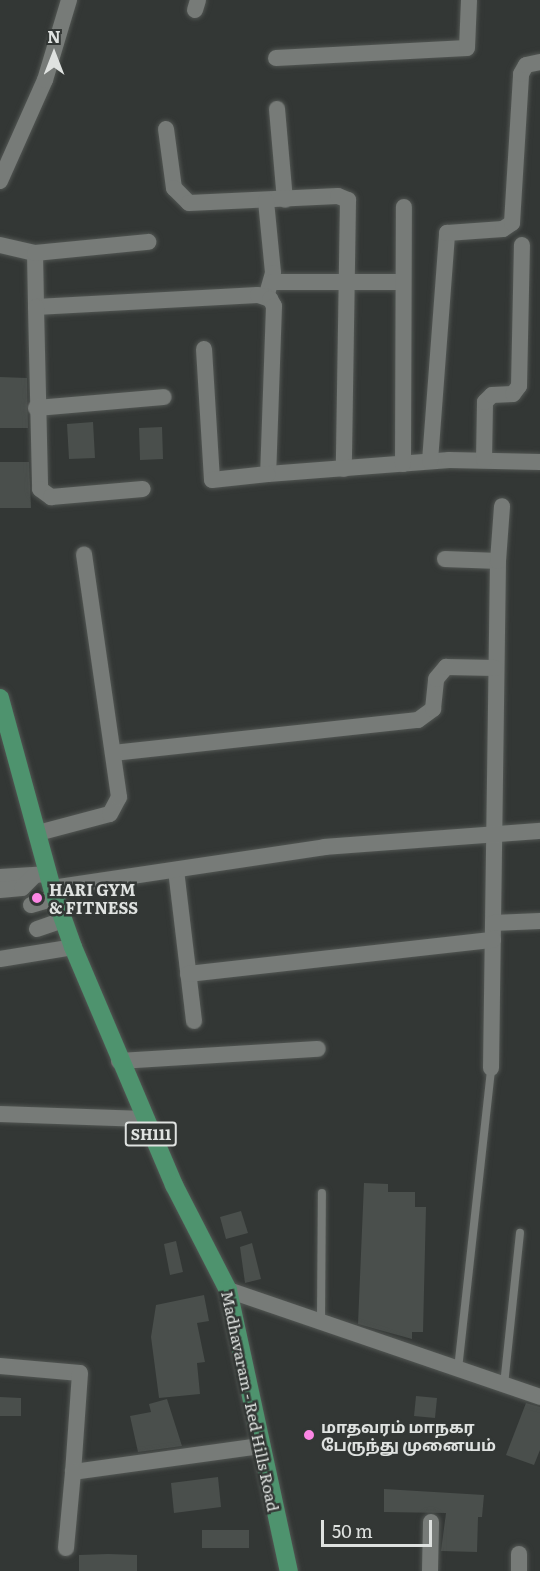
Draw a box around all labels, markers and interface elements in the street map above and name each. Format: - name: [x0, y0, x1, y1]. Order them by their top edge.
- north arrow: [24, 24, 84, 84]
- text: N: [47, 24, 61, 48]
- place label: HARI GYM & FITNESS: [49, 879, 138, 917]
- marker: HARI GYM & FITNESS: [30, 891, 44, 905]
- road number: SH111: [124, 1122, 178, 1146]
- street label: Madhavaram - Red Hills Road: [218, 1289, 284, 1513]
- place label: மாதவரம் மாநகர பேருந்து முனையம்: [321, 1416, 496, 1454]
- marker: மாதவரம் மாநகர பேருந்து முனையம்: [302, 1428, 316, 1442]
- scale bar: [324, 1508, 435, 1546]
- text: 50 m: [332, 1517, 373, 1544]

